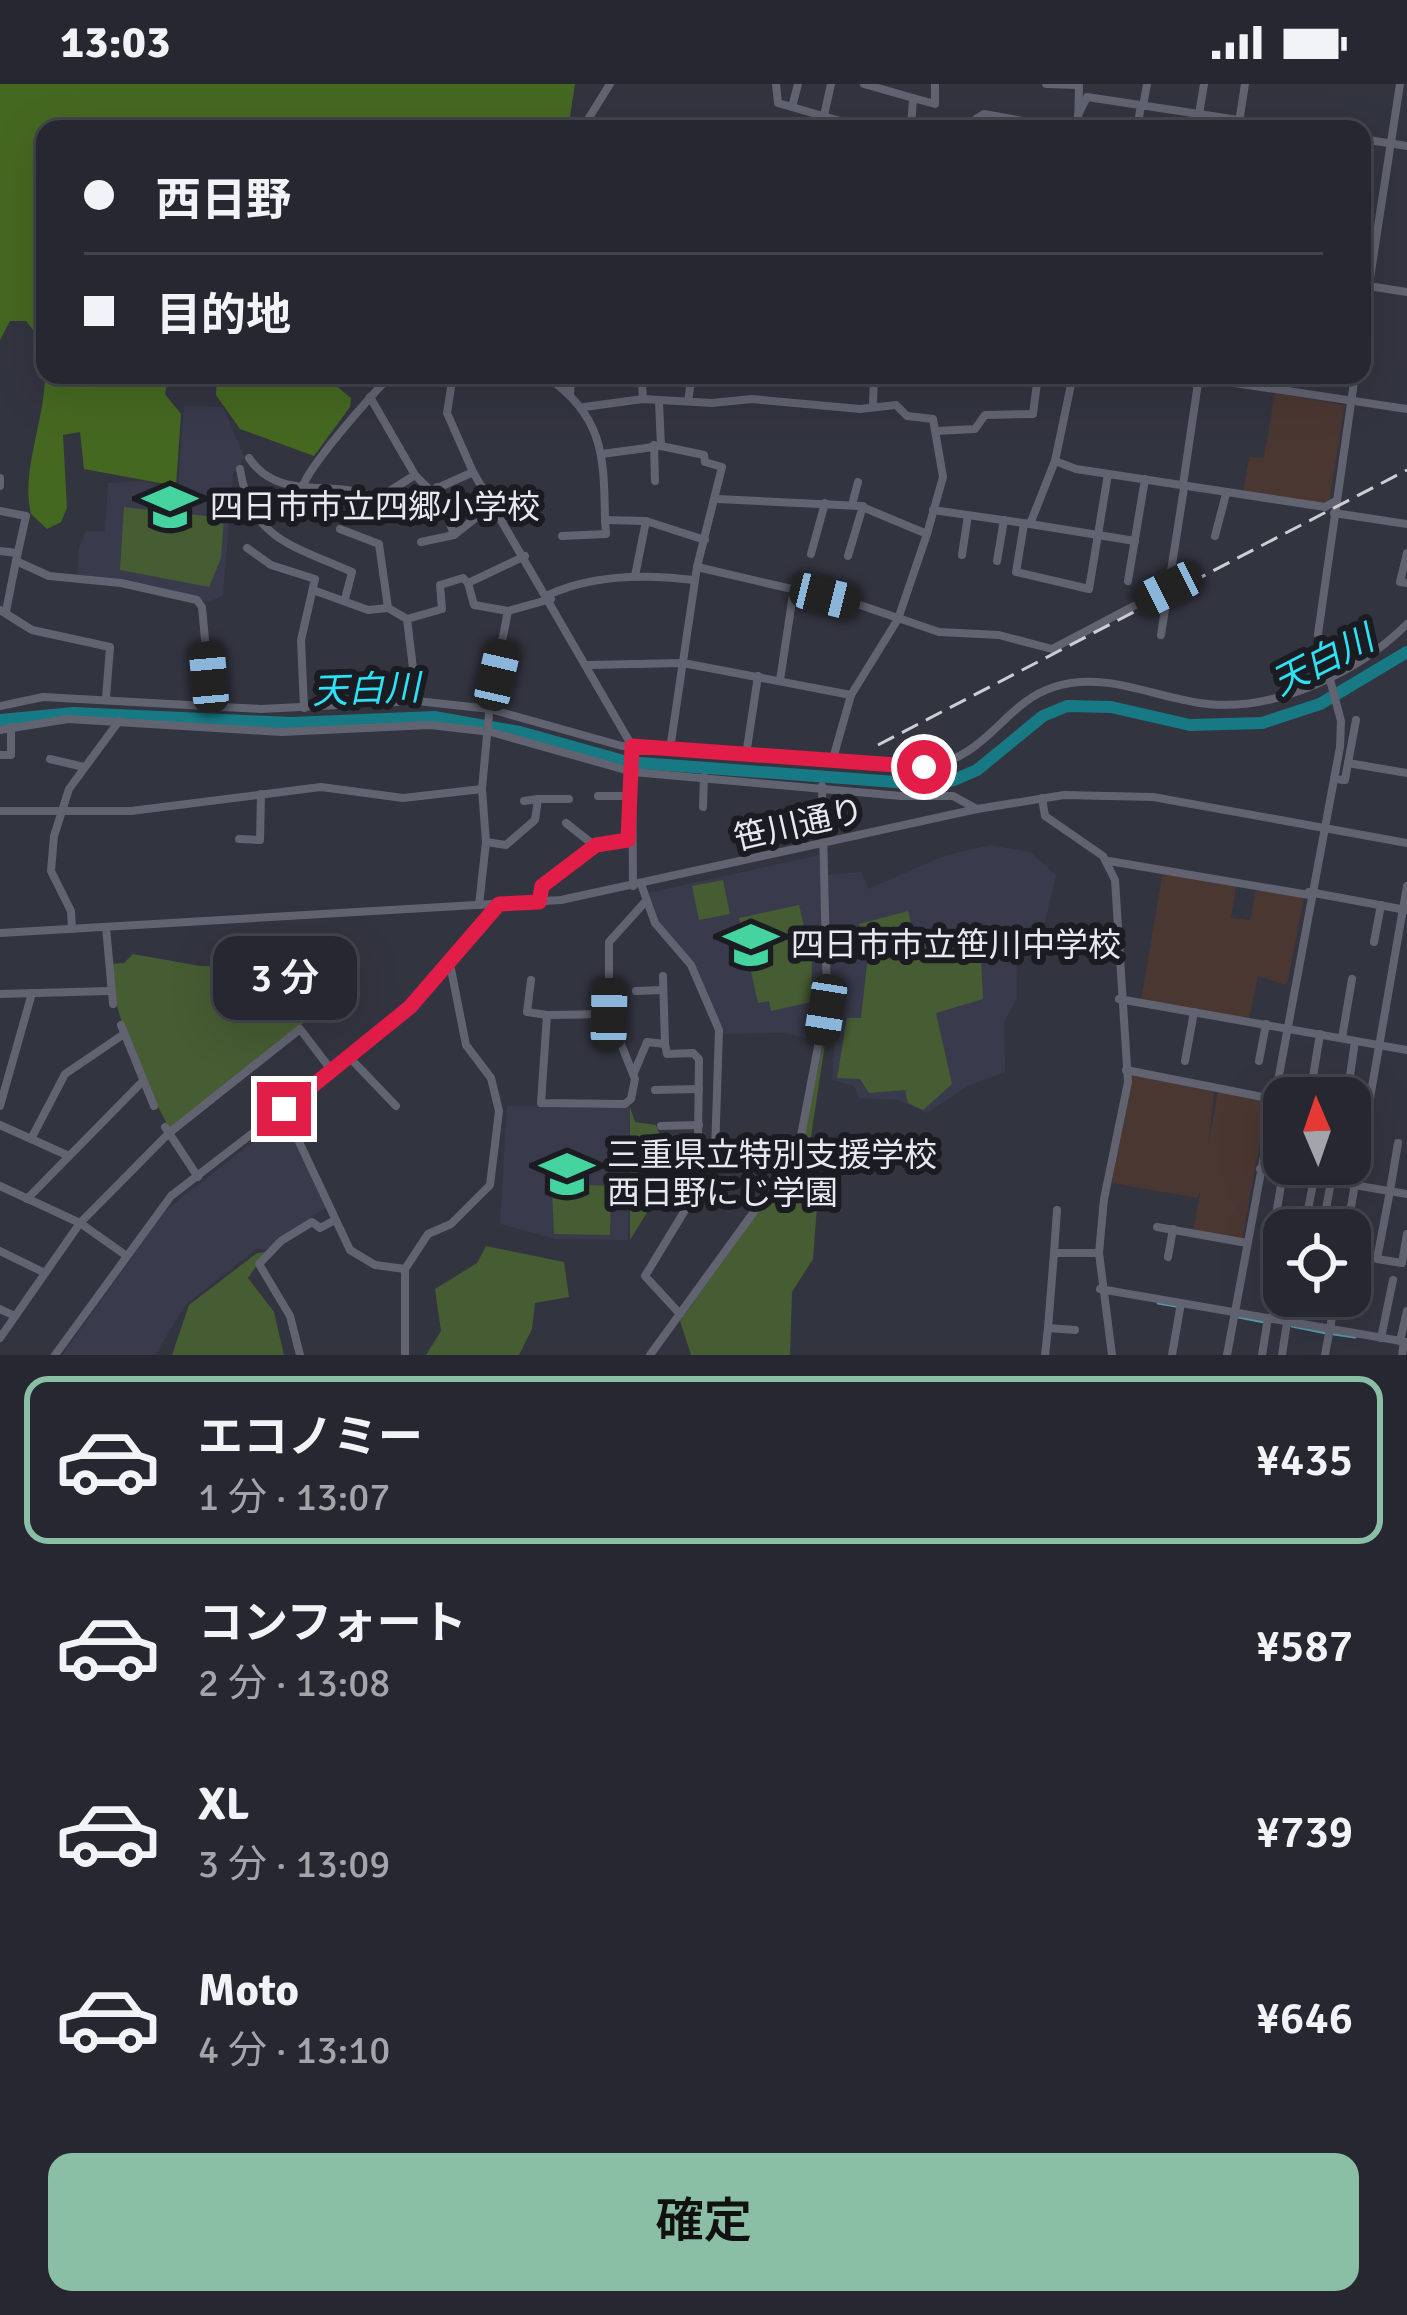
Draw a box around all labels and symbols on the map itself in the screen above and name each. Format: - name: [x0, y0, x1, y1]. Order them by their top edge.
- school or university icon: 四日市市立四郷小学校: [141, 478, 199, 536]
- place label: 四日市市立四郷小学校: [210, 487, 540, 528]
- car: [1128, 557, 1208, 621]
- car: [786, 570, 864, 622]
- water label: 天白川: [1265, 615, 1385, 706]
- car: [471, 636, 523, 714]
- car: [188, 640, 230, 714]
- water label: 天白川: [311, 665, 425, 714]
- route start: [897, 740, 951, 794]
- street label: 笹川通り: [730, 790, 868, 860]
- school or university icon: 四日市市立笹川中学校: [722, 916, 780, 974]
- place label: 四日市市立笹川中学校: [791, 925, 1121, 966]
- callout: 3 分: [212, 935, 356, 1019]
- car: [803, 972, 849, 1048]
- car: [590, 978, 628, 1050]
- north arrow: [1263, 1077, 1371, 1185]
- route end: [257, 1082, 311, 1136]
- place label: 三重県立特別支援学校 西日野にじ学園: [607, 1135, 937, 1214]
- school or university icon: 三重県立特別支援学校 西日野にじ学園: [538, 1145, 596, 1203]

